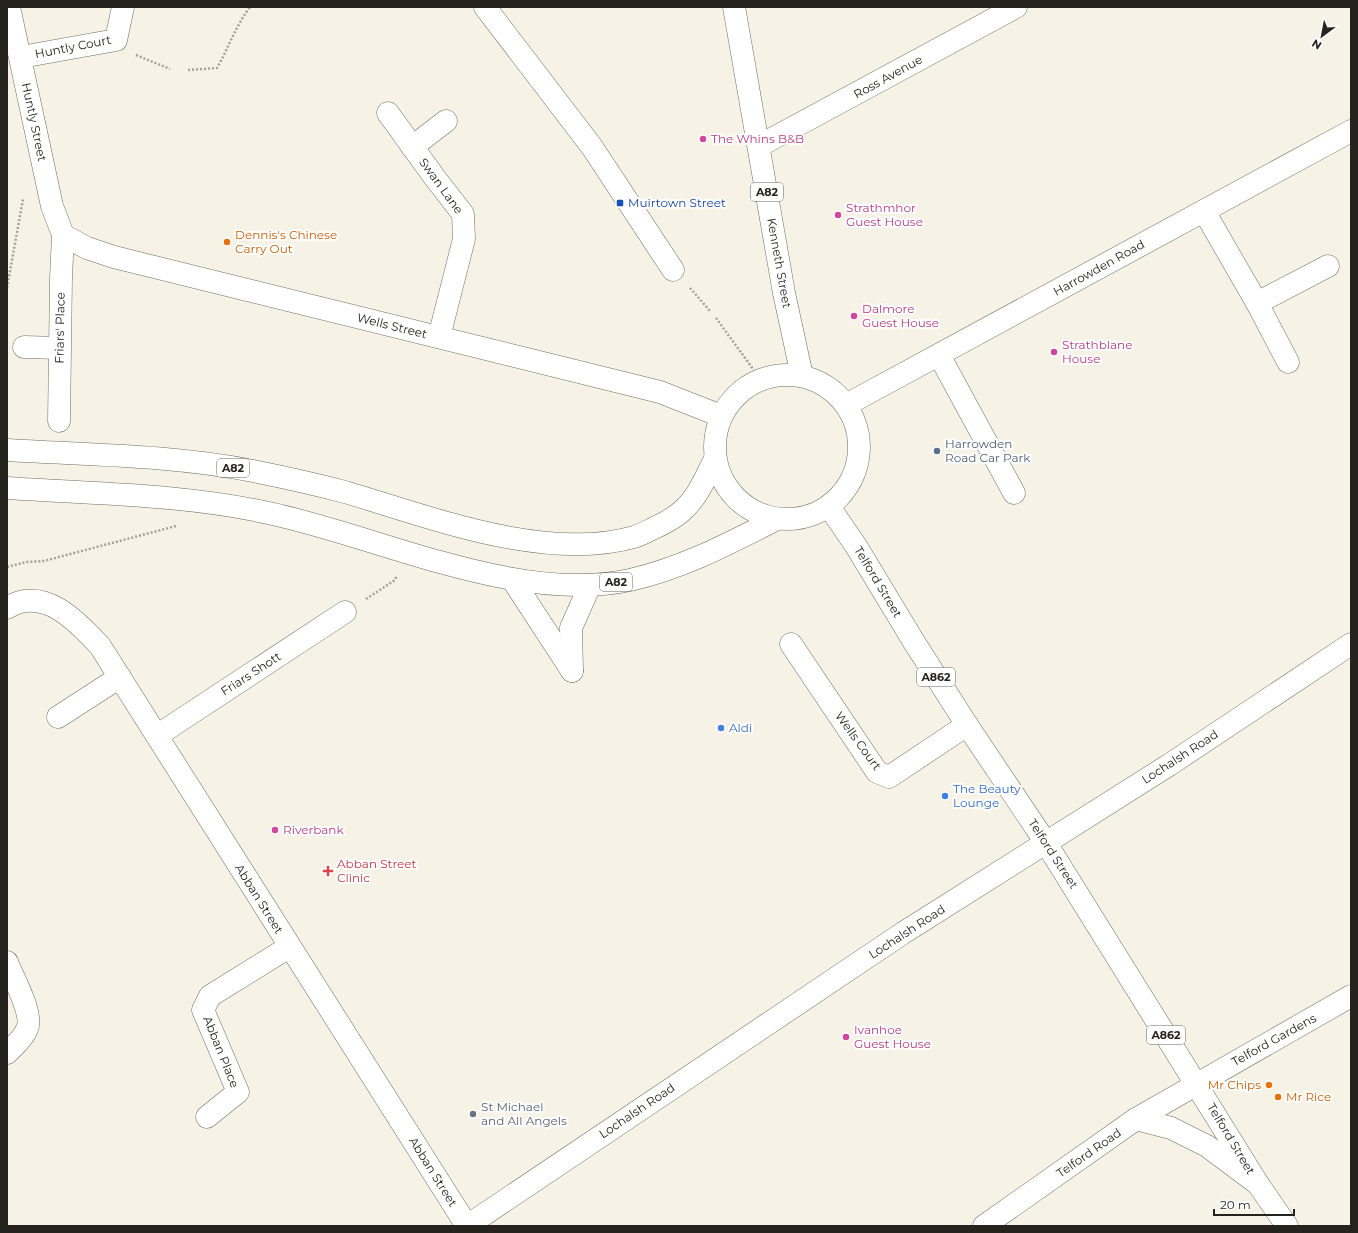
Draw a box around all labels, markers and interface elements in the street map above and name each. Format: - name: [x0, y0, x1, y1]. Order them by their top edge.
- north arrow: [1302, 16, 1342, 56]
- street label: Huntly Court: [34, 32, 112, 61]
- text: N: [1309, 36, 1324, 53]
- street label: Ross Avenue: [851, 51, 925, 102]
- street label: Huntly Street: [19, 81, 50, 163]
- place label: The Whins B&B: [711, 131, 804, 146]
- marker: The Whins B&B: [698, 134, 708, 144]
- street label: Swan Lane: [416, 155, 467, 217]
- road number: A82: [751, 183, 783, 201]
- place label: Muirtown Street: [628, 195, 726, 210]
- marker: Muirtown Street: [615, 198, 625, 208]
- place label: Strathmhor Guest House: [846, 200, 923, 229]
- marker: Strathmhor Guest House: [833, 210, 843, 220]
- street label: Kenneth Street: [764, 217, 795, 309]
- place label: Dennis's Chinese Carry Out: [235, 227, 337, 256]
- street label: Harrowden Road: [1051, 236, 1147, 299]
- marker: Dennis's Chinese Carry Out: [222, 237, 232, 247]
- street label: Friars' Place: [51, 292, 68, 364]
- place label: Dalmore Guest House: [862, 301, 939, 330]
- street label: Wells Street: [356, 310, 429, 341]
- marker: Dalmore Guest House: [849, 311, 859, 321]
- place label: Strathblane House: [1062, 337, 1132, 366]
- marker: Strathblane House: [1049, 347, 1059, 357]
- place label: Harrowden Road Car Park: [945, 436, 1031, 465]
- marker: Harrowden Road Car Park: [932, 446, 942, 456]
- road number: A82: [217, 459, 249, 477]
- street label: Telford Street: [851, 543, 906, 620]
- road number: A82: [600, 573, 632, 591]
- street label: Friars Shott: [218, 648, 284, 699]
- road number: A862: [917, 668, 955, 686]
- street label: Wells Court: [832, 708, 885, 773]
- place label: Aldi: [729, 720, 752, 735]
- marker: Aldi: [716, 723, 726, 733]
- street label: Lochalsh Road: [1139, 726, 1221, 787]
- place label: The Beauty Lounge: [953, 781, 1021, 810]
- marker: The Beauty Lounge: [940, 791, 950, 801]
- street label: Telford Street: [1025, 816, 1082, 892]
- place label: Riverbank: [283, 822, 344, 837]
- marker: Riverbank: [270, 825, 280, 835]
- place label: Abban Street Clinic: [337, 856, 417, 885]
- street label: Abban Street: [232, 861, 287, 937]
- marker: Abban Street Clinic: [322, 865, 334, 877]
- street label: Lochalsh Road: [866, 901, 948, 962]
- street label: Telford Gardens: [1229, 1010, 1319, 1069]
- street label: Abban Place: [200, 1014, 243, 1090]
- place label: Ivanhoe Guest House: [854, 1022, 931, 1051]
- road number: A862: [1147, 1026, 1185, 1044]
- marker: Ivanhoe Guest House: [841, 1032, 851, 1042]
- place label: Mr Chips: [1208, 1077, 1261, 1092]
- street label: Lochalsh Road: [596, 1080, 677, 1141]
- marker: Mr Chips: [1264, 1080, 1274, 1090]
- place label: Mr Rice: [1286, 1089, 1331, 1104]
- marker: Mr Rice: [1273, 1092, 1283, 1102]
- place label: St Michael and All Angels: [481, 1099, 567, 1128]
- street label: Telford Street: [1204, 1100, 1259, 1177]
- marker: St Michael and All Angels: [468, 1109, 478, 1119]
- street label: Telford Road: [1053, 1125, 1124, 1180]
- street label: Abban Street: [406, 1134, 461, 1210]
- scale bar: [1214, 1191, 1294, 1217]
- text: 20 m: [1220, 1197, 1251, 1212]

